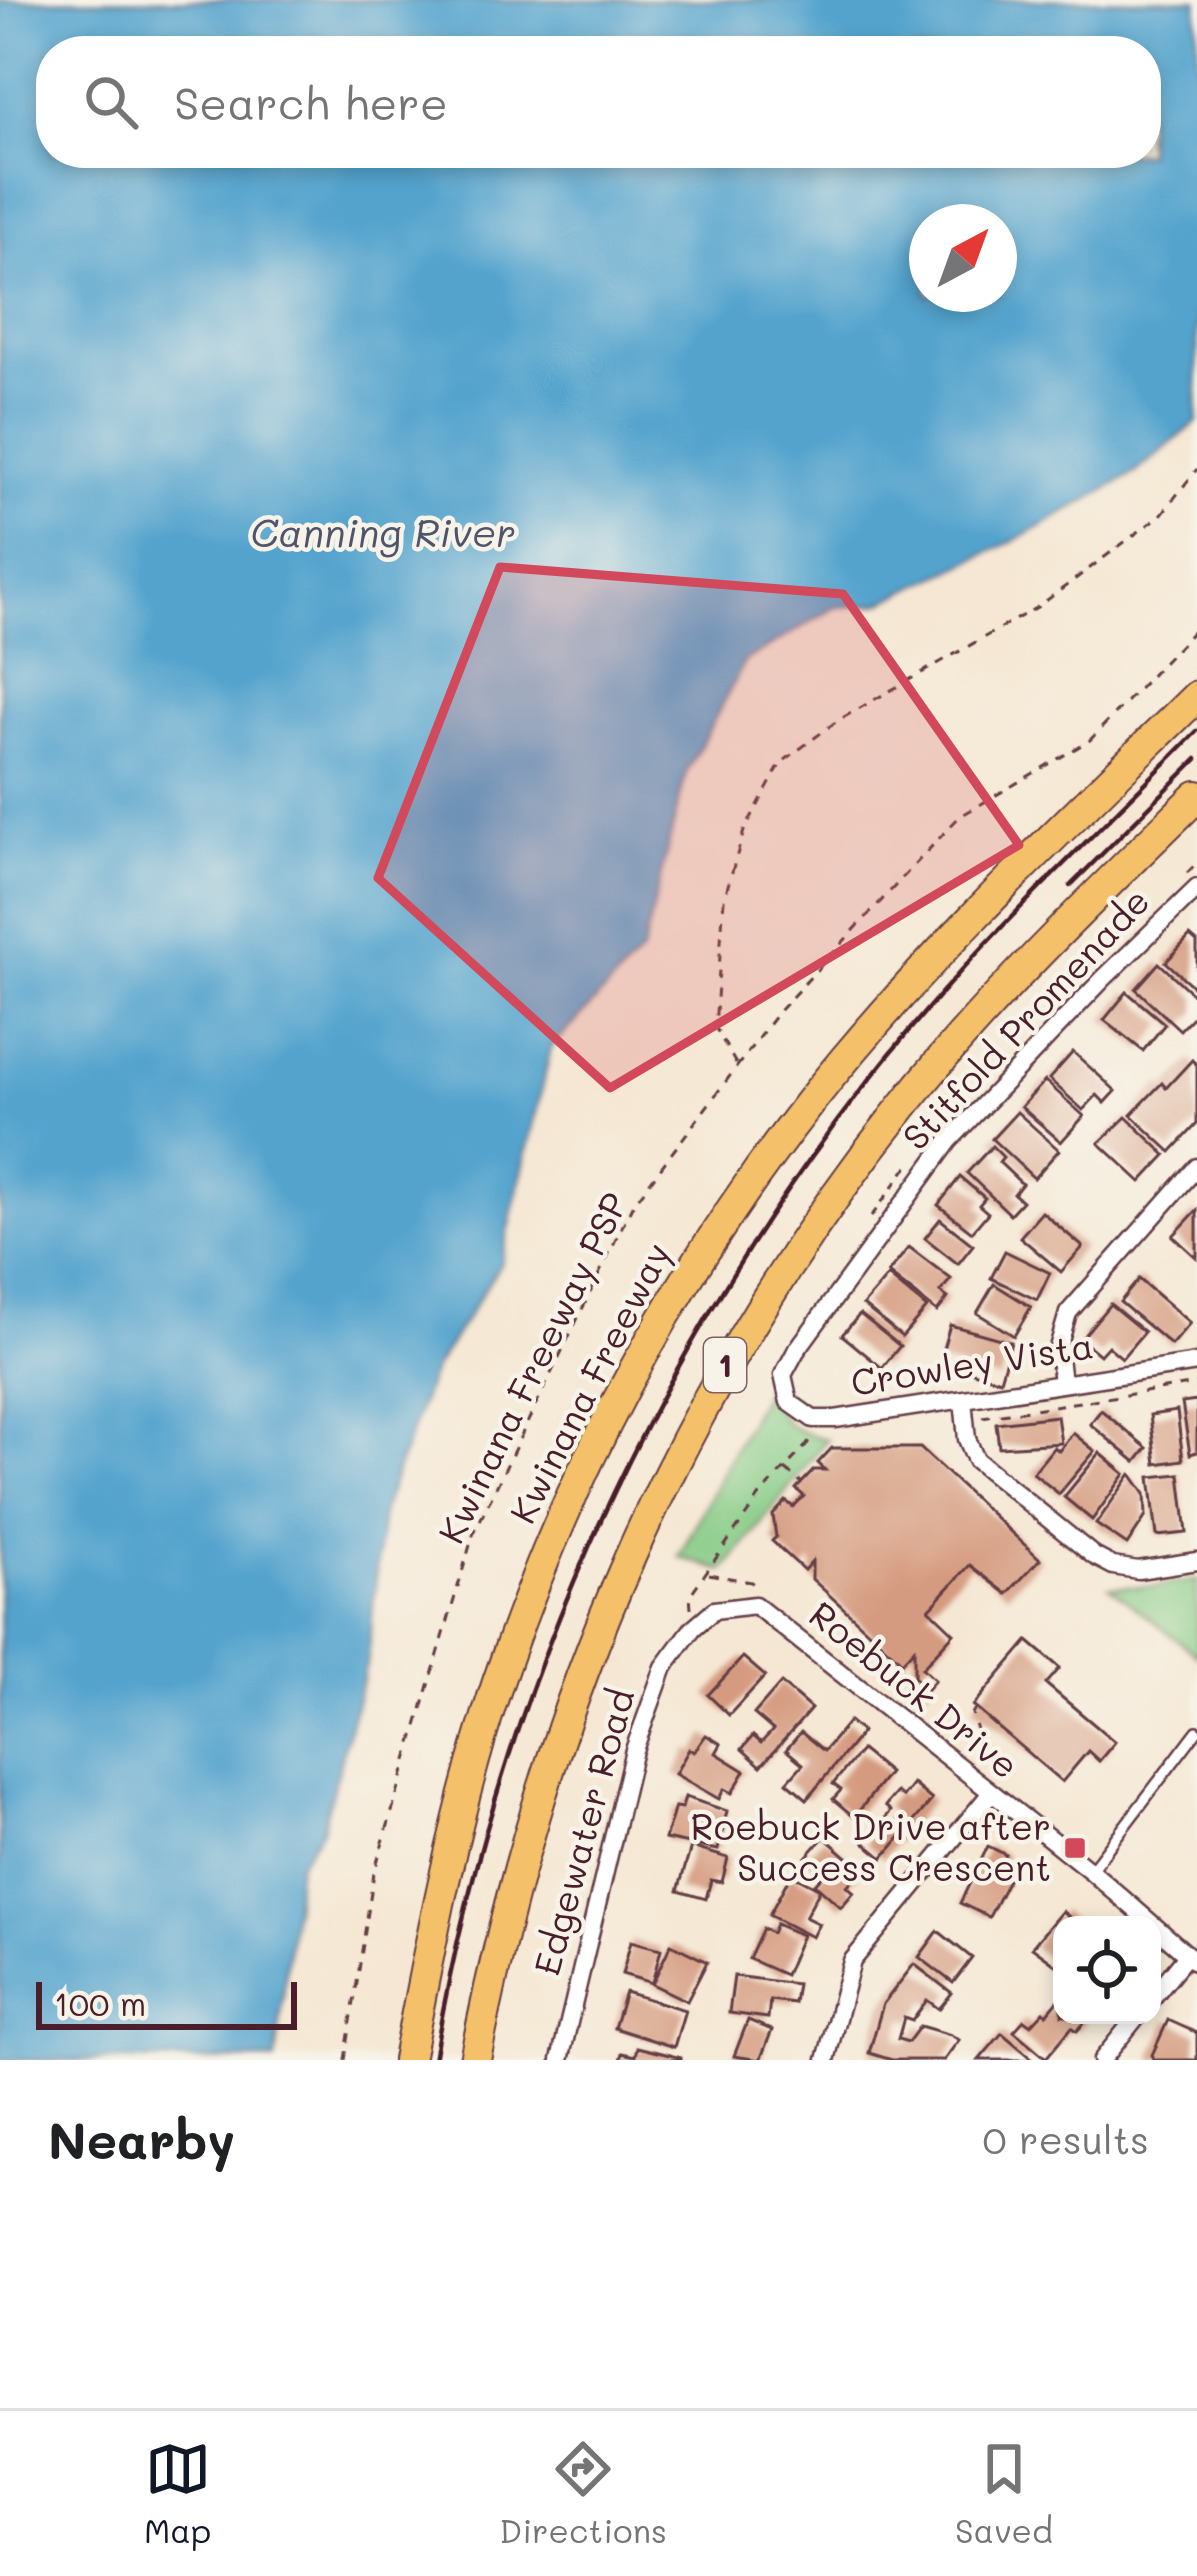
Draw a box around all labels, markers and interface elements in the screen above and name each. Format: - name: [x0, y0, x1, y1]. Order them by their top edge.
- search box: [36, 36, 1161, 168]
- icon: search: [78, 69, 144, 135]
- text: Search here: [174, 73, 448, 131]
- north arrow: [909, 204, 1017, 312]
- water label: Canning River: [250, 506, 516, 558]
- street label: Stitfold Promenade: [891, 877, 1159, 1159]
- street label: Kwinana Freeway PSP: [429, 1186, 637, 1550]
- street label: Kwinana Freeway: [501, 1236, 679, 1530]
- street label: Crowley Vista: [847, 1320, 1096, 1406]
- road number: 1: [704, 1338, 746, 1392]
- street label: Roebuck Drive: [801, 1590, 1029, 1788]
- street label: Edgewater Road: [522, 1683, 643, 1980]
- place label: Roebuck Drive after Success Crescent: [691, 1802, 1051, 1890]
- marker: Roebuck Drive after Success Crescent: [1062, 1835, 1088, 1861]
- map controls: [1053, 1916, 1161, 2024]
- button: locate: [1053, 1916, 1161, 2024]
- scale bar: [36, 1976, 297, 2029]
- text: 100 m: [54, 1981, 146, 2024]
- text: Nearby: [48, 2105, 235, 2172]
- text: 0 results: [983, 2113, 1149, 2164]
- tab: Map: [144, 2436, 211, 2551]
- tab: Directions: [499, 2436, 667, 2551]
- tab: Saved: [955, 2436, 1053, 2551]

